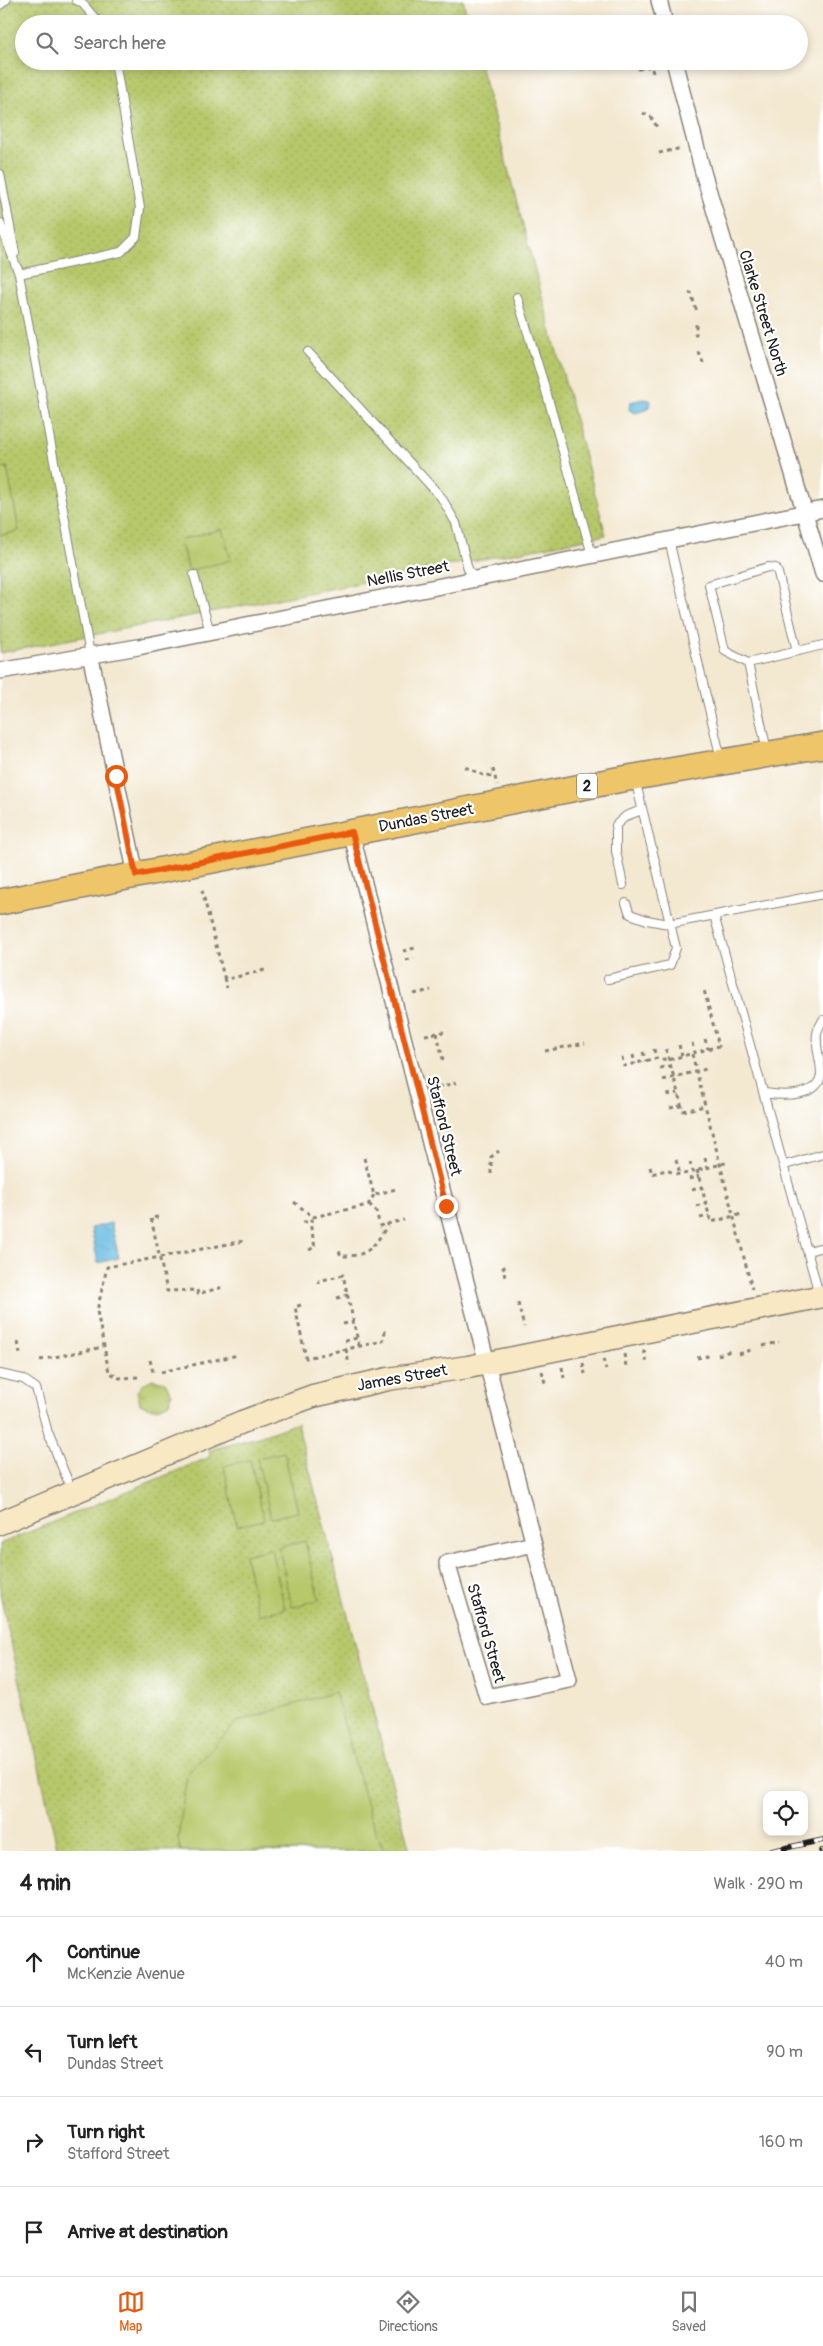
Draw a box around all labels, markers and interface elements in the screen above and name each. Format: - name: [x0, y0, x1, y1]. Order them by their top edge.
- search box: [15, 15, 808, 70]
- icon: search: [33, 29, 61, 57]
- text: Search here: [73, 31, 166, 55]
- street label: Clarke Street North: [734, 248, 792, 378]
- street label: Nellis Street: [365, 556, 451, 592]
- route start: [105, 765, 128, 788]
- road number: 2: [577, 774, 597, 798]
- street label: Dundas Street: [377, 799, 476, 837]
- street label: Stafford Street: [422, 1074, 466, 1179]
- route end: [435, 1195, 458, 1218]
- street label: James Street: [355, 1360, 449, 1396]
- street label: Stafford Street: [462, 1581, 510, 1685]
- map controls: [763, 1791, 808, 1836]
- button: locate: [763, 1791, 808, 1836]
- text: 4 min: [20, 1870, 71, 1897]
- text: Walk · 290 m: [714, 1874, 803, 1894]
- text: Continue: [67, 1940, 140, 1964]
- icon: ahead: [20, 1948, 48, 1976]
- text: 40 m: [765, 1952, 803, 1972]
- text: McKenzie Avenue: [67, 1964, 185, 1984]
- text: Turn left: [67, 2030, 137, 2054]
- icon: left: [20, 2038, 48, 2066]
- text: 90 m: [766, 2042, 803, 2062]
- text: Dundas Street: [67, 2054, 163, 2074]
- text: Turn right: [67, 2120, 145, 2144]
- icon: right: [20, 2128, 48, 2156]
- text: 160 m: [759, 2132, 803, 2152]
- text: Stafford Street: [67, 2144, 169, 2164]
- icon: arrive: [20, 2218, 48, 2246]
- text: Arrive at destination: [67, 2220, 228, 2244]
- tab: Map: [117, 2288, 145, 2335]
- tab: Directions: [378, 2288, 438, 2335]
- tab: Saved: [671, 2288, 706, 2335]

